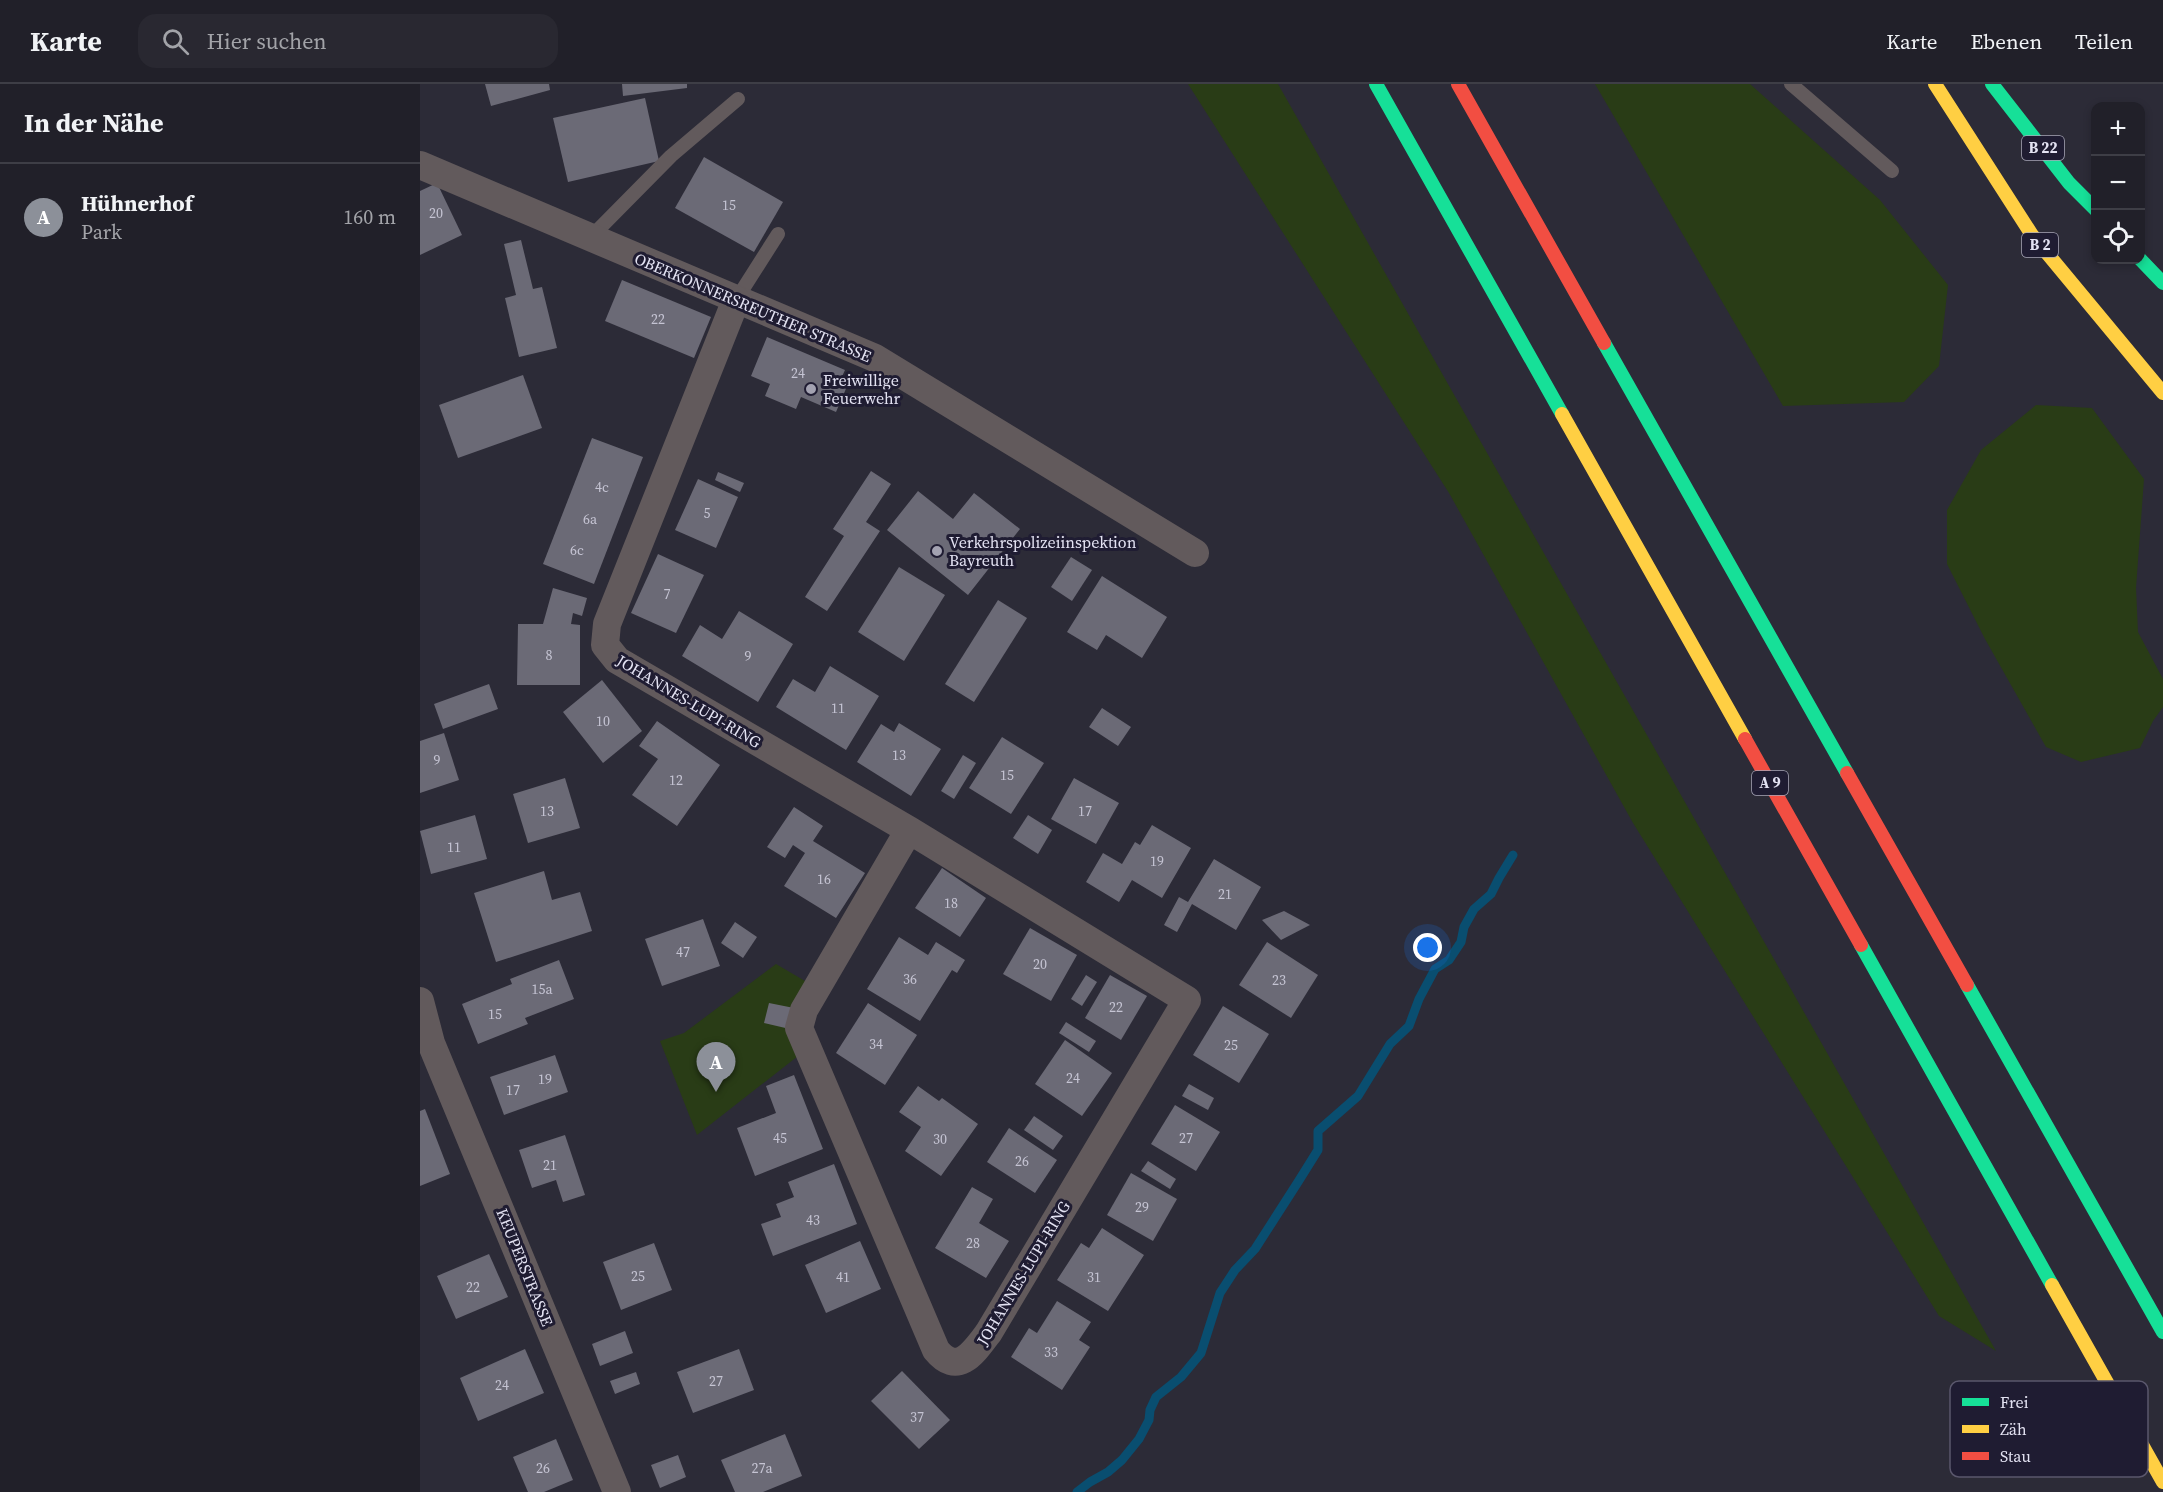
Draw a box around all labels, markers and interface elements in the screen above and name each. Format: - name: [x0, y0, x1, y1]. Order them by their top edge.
- search box: [138, 14, 558, 68]
- text: Karte: [30, 22, 102, 60]
- icon: search: [159, 25, 192, 58]
- text: Hier suchen: [207, 26, 327, 56]
- text: Karte: [1886, 27, 1937, 56]
- text: Ebenen: [1970, 27, 2042, 56]
- text: Teilen: [2075, 27, 2133, 56]
- map controls: [2091, 102, 2145, 264]
- button: +: [2091, 102, 2145, 156]
- text: In der Nähe: [24, 105, 164, 141]
- road number: B 22: [2022, 136, 2064, 160]
- button: −: [2091, 156, 2145, 210]
- text: Hühnerhof: [81, 188, 193, 218]
- house number: 15: [722, 195, 736, 215]
- text: A: [37, 203, 50, 231]
- text: 160 m: [343, 203, 396, 231]
- house number: 20: [429, 203, 443, 223]
- button: locate: [2091, 210, 2145, 264]
- text: Park: [81, 218, 122, 246]
- road number: B 2: [2022, 233, 2058, 257]
- street label: OBERKONNERSREUTHER STRASSE: [631, 247, 875, 367]
- house number: 22: [651, 309, 665, 329]
- house number: 24: [791, 363, 805, 383]
- place label: Freiwillige Feuerwehr: [823, 369, 901, 409]
- marker: Freiwillige Feuerwehr: [804, 382, 818, 396]
- house number: 4c: [595, 477, 609, 497]
- house number: 5: [704, 503, 711, 523]
- house number: 6a: [583, 509, 598, 529]
- place label: Verkehrspolizeiinspektion Bayreuth: [949, 531, 1137, 571]
- house number: 6c: [570, 540, 584, 560]
- marker: Verkehrspolizeiinspektion Bayreuth: [930, 544, 944, 558]
- house number: 7: [664, 584, 671, 604]
- house number: 8: [546, 645, 553, 665]
- house number: 9: [745, 646, 752, 666]
- street label: JOHANNES-LUPI-RING: [612, 649, 765, 753]
- house number: 11: [831, 698, 845, 718]
- house number: 10: [596, 711, 610, 731]
- house number: 13: [892, 745, 906, 765]
- house number: 9: [434, 750, 441, 770]
- house number: 15: [1000, 765, 1014, 785]
- house number: 12: [669, 770, 683, 790]
- road number: A 9: [1752, 771, 1788, 795]
- house number: 13: [540, 801, 554, 821]
- house number: 17: [1078, 801, 1092, 821]
- house number: 11: [447, 837, 461, 857]
- house number: 19: [1150, 851, 1164, 871]
- house number: 16: [817, 869, 831, 889]
- house number: 21: [1218, 884, 1232, 904]
- house number: 18: [944, 893, 958, 913]
- your location: [1413, 933, 1442, 962]
- house number: 47: [676, 942, 690, 962]
- house number: 20: [1033, 954, 1047, 974]
- house number: 36: [903, 969, 917, 989]
- house number: 23: [1272, 970, 1286, 990]
- house number: 15a: [531, 979, 553, 999]
- house number: 22: [1109, 997, 1123, 1017]
- house number: 15: [488, 1004, 502, 1024]
- house number: 34: [869, 1034, 883, 1054]
- house number: 25: [1224, 1035, 1238, 1055]
- pin: A: [696, 1042, 736, 1092]
- house number: 24: [1066, 1068, 1080, 1088]
- house number: 19: [538, 1069, 552, 1089]
- house number: 17: [506, 1080, 520, 1100]
- house number: 45: [773, 1128, 787, 1148]
- house number: 27: [1179, 1128, 1193, 1148]
- house number: 30: [933, 1129, 947, 1149]
- house number: 26: [1015, 1151, 1029, 1171]
- house number: 21: [543, 1155, 557, 1175]
- street label: JOHANNES-LUPI-RING: [971, 1197, 1075, 1350]
- house number: 29: [1135, 1197, 1149, 1217]
- street label: KEUPERSTRASSE: [491, 1205, 559, 1330]
- house number: 43: [806, 1210, 820, 1230]
- house number: 28: [966, 1233, 980, 1253]
- house number: 25: [631, 1266, 645, 1286]
- house number: 41: [836, 1267, 850, 1287]
- house number: 31: [1087, 1267, 1101, 1287]
- house number: 22: [466, 1277, 480, 1297]
- house number: 33: [1044, 1342, 1058, 1362]
- house number: 27: [709, 1371, 723, 1391]
- house number: 24: [495, 1375, 509, 1395]
- legend: [1950, 1381, 2148, 1477]
- text: Frei: [2000, 1391, 2029, 1413]
- house number: 37: [910, 1407, 924, 1427]
- text: Zäh: [2000, 1418, 2027, 1440]
- text: Stau: [2000, 1445, 2031, 1467]
- house number: 26: [536, 1458, 550, 1478]
- house number: 27a: [751, 1458, 773, 1478]

